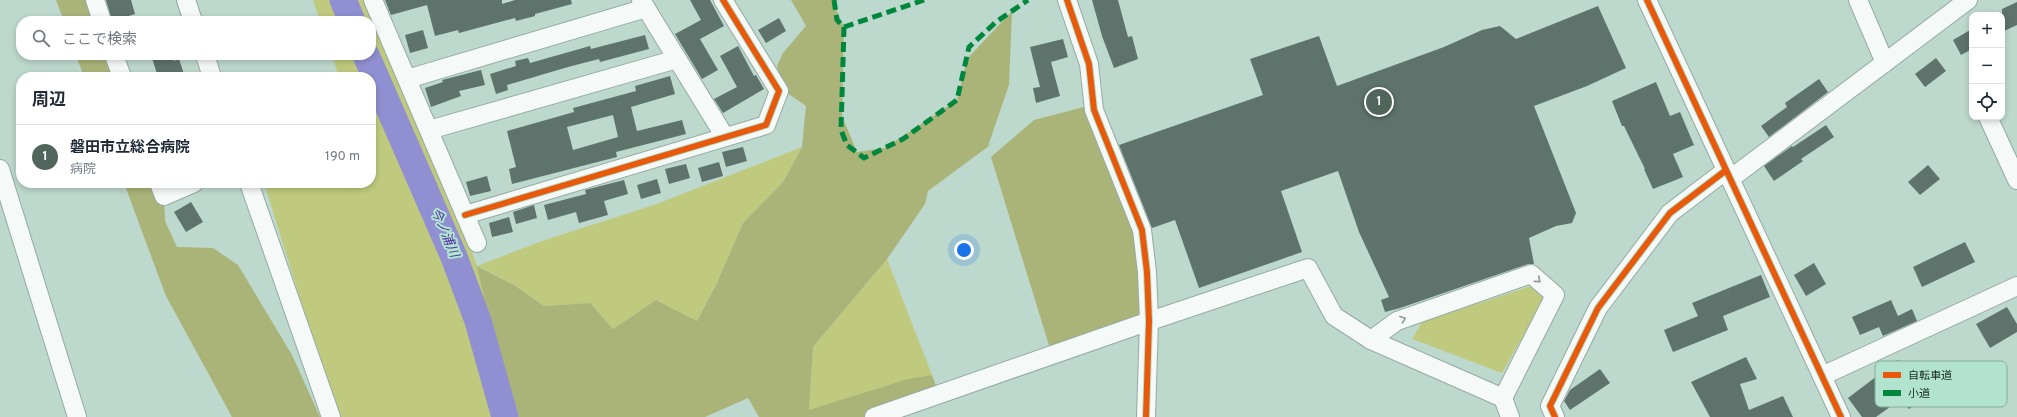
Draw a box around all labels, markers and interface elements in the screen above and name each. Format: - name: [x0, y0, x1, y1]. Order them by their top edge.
- map controls: [1969, 12, 2005, 120]
- button: +: [1969, 12, 2005, 48]
- search box: [16, 16, 376, 60]
- icon: search: [30, 27, 52, 49]
- text: ここで検索: [62, 31, 137, 50]
- button: −: [1969, 48, 2005, 84]
- button: locate: [1969, 84, 2005, 120]
- pin: 1: [1366, 87, 1392, 117]
- text: 周辺: [32, 90, 66, 112]
- text: 磐田市立総合病院: [70, 139, 190, 158]
- text: 1: [42, 149, 48, 165]
- text: 190 m: [325, 149, 360, 165]
- text: 病院: [70, 162, 96, 178]
- water label: 今ノ浦川: [426, 206, 462, 262]
- your location: [954, 240, 974, 260]
- one-way arrow: [1533, 276, 1540, 283]
- one-way arrow: [1400, 316, 1407, 324]
- legend: [1875, 361, 2007, 407]
- text: 自転車道: [1908, 369, 1952, 383]
- text: 小道: [1908, 387, 1930, 401]

